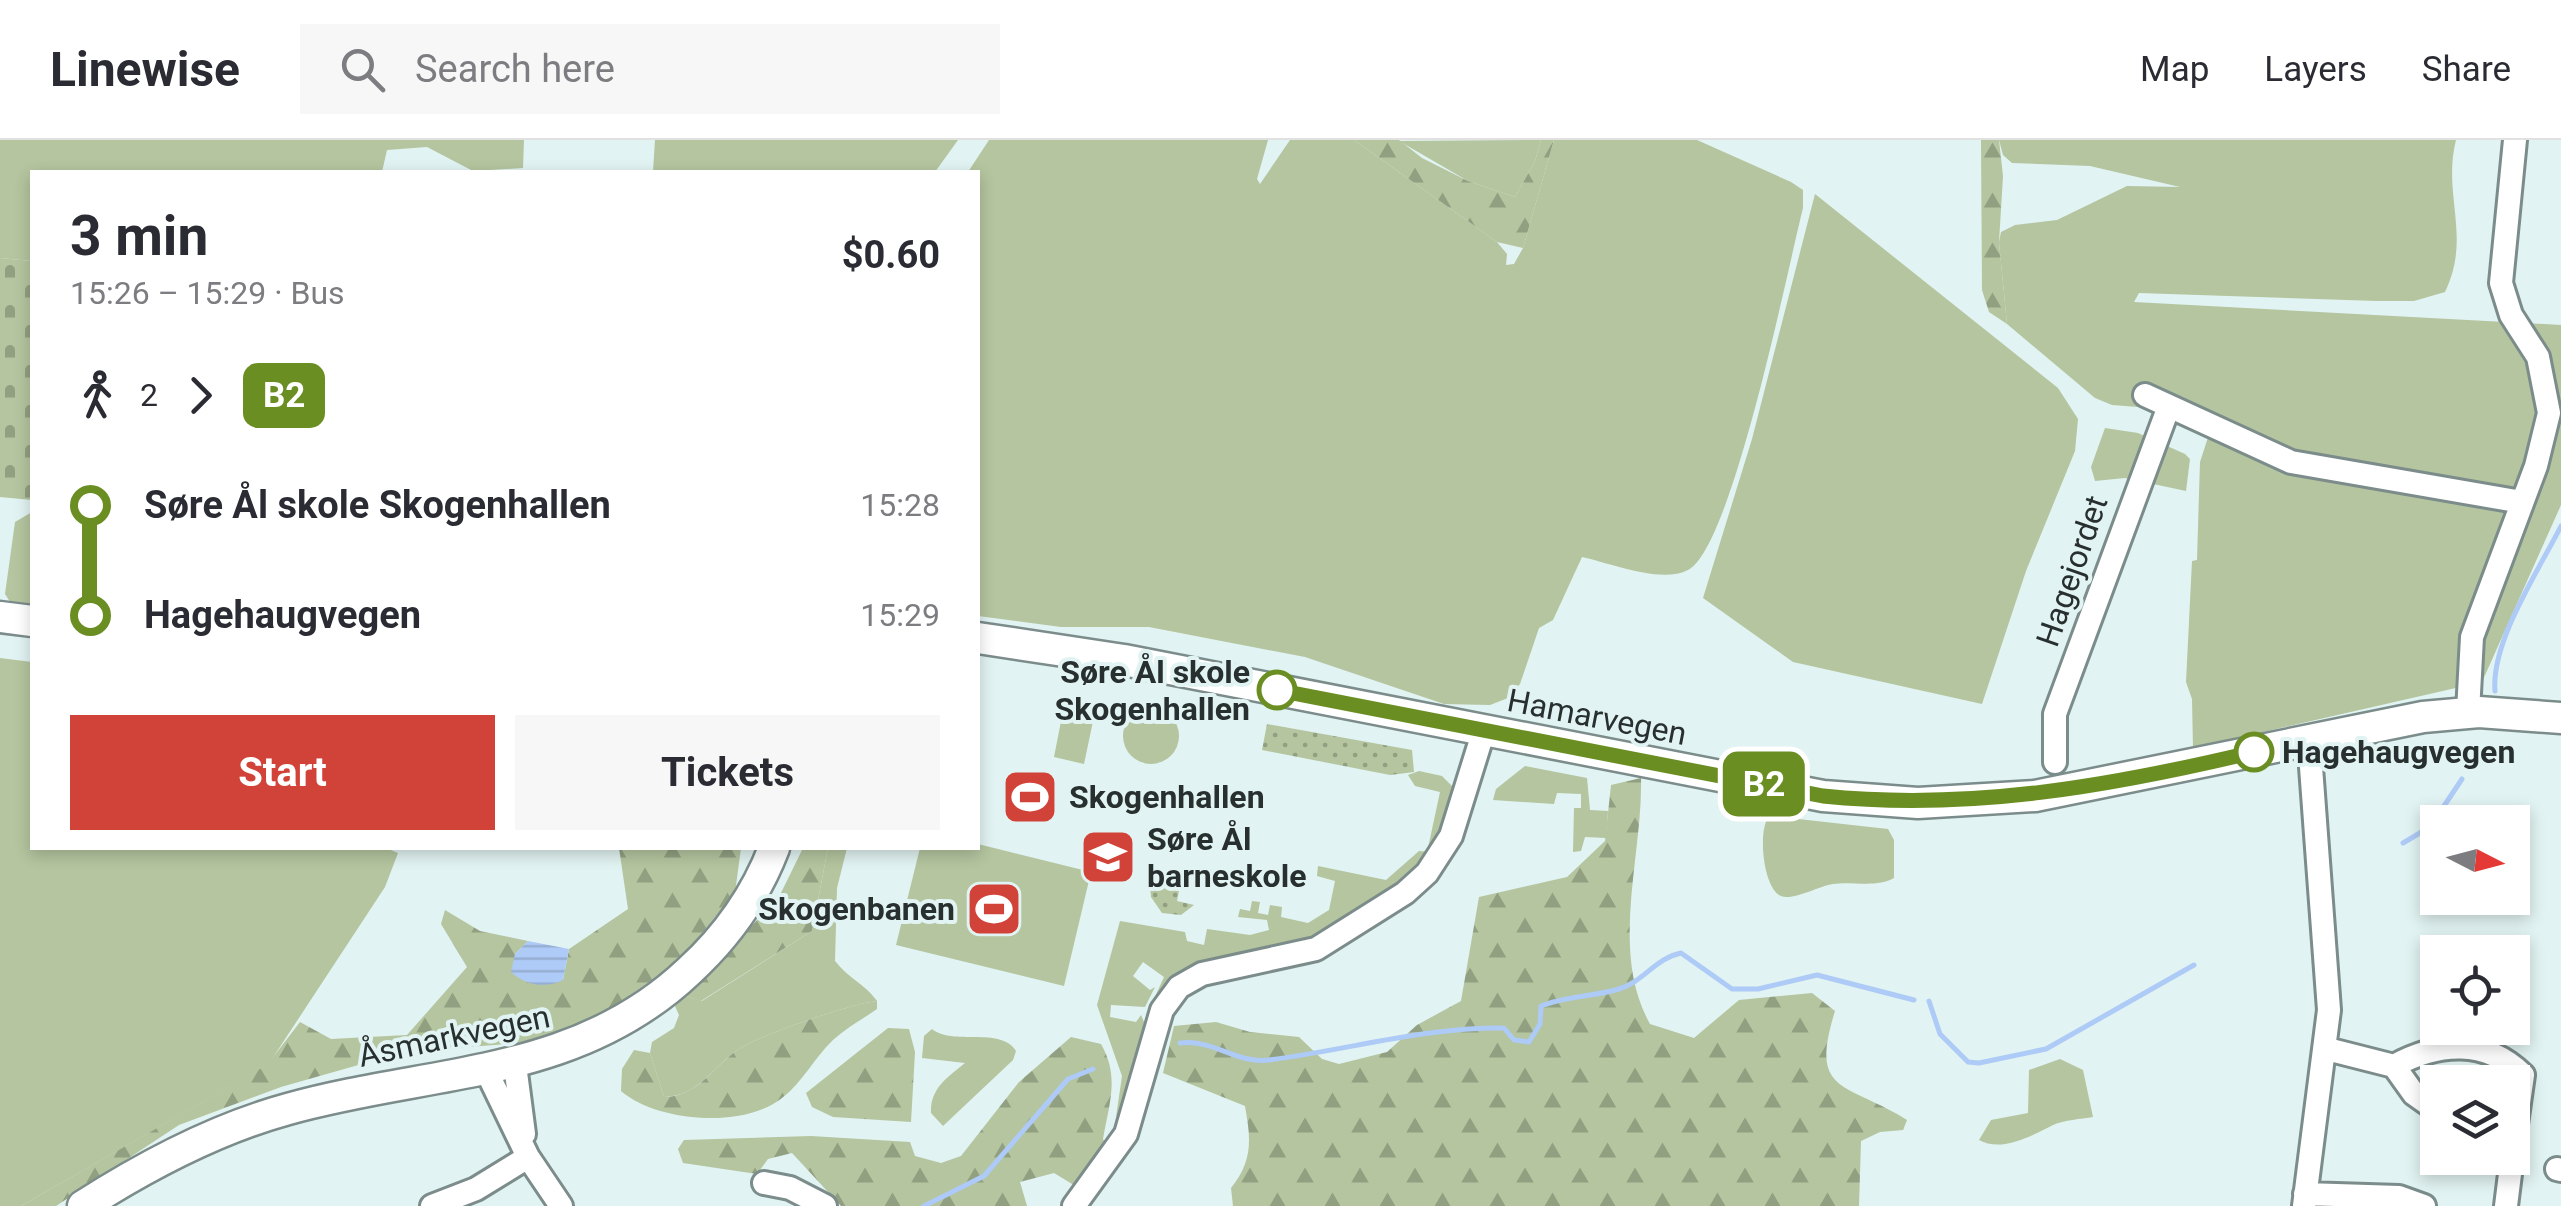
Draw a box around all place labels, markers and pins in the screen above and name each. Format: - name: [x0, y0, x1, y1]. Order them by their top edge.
- place label: Søre Ål skole Skogenhallen: [1054, 652, 1250, 728]
- marker: Søre Ål skole Skogenhallen: [1258, 671, 1296, 709]
- marker: Hagehaugvegen: [2235, 733, 2273, 771]
- place label: Hagehaugvegen: [2282, 733, 2515, 771]
- sports icon: Skogenhallen: [1000, 767, 1060, 827]
- place label: Skogenhallen: [1069, 778, 1265, 816]
- place label: Søre Ål barneskole: [1147, 819, 1306, 895]
- school or university icon: Søre Ål barneskole: [1078, 827, 1138, 887]
- sports icon: Skogenbanen: [964, 879, 1024, 939]
- place label: Skogenbanen: [758, 890, 955, 928]

